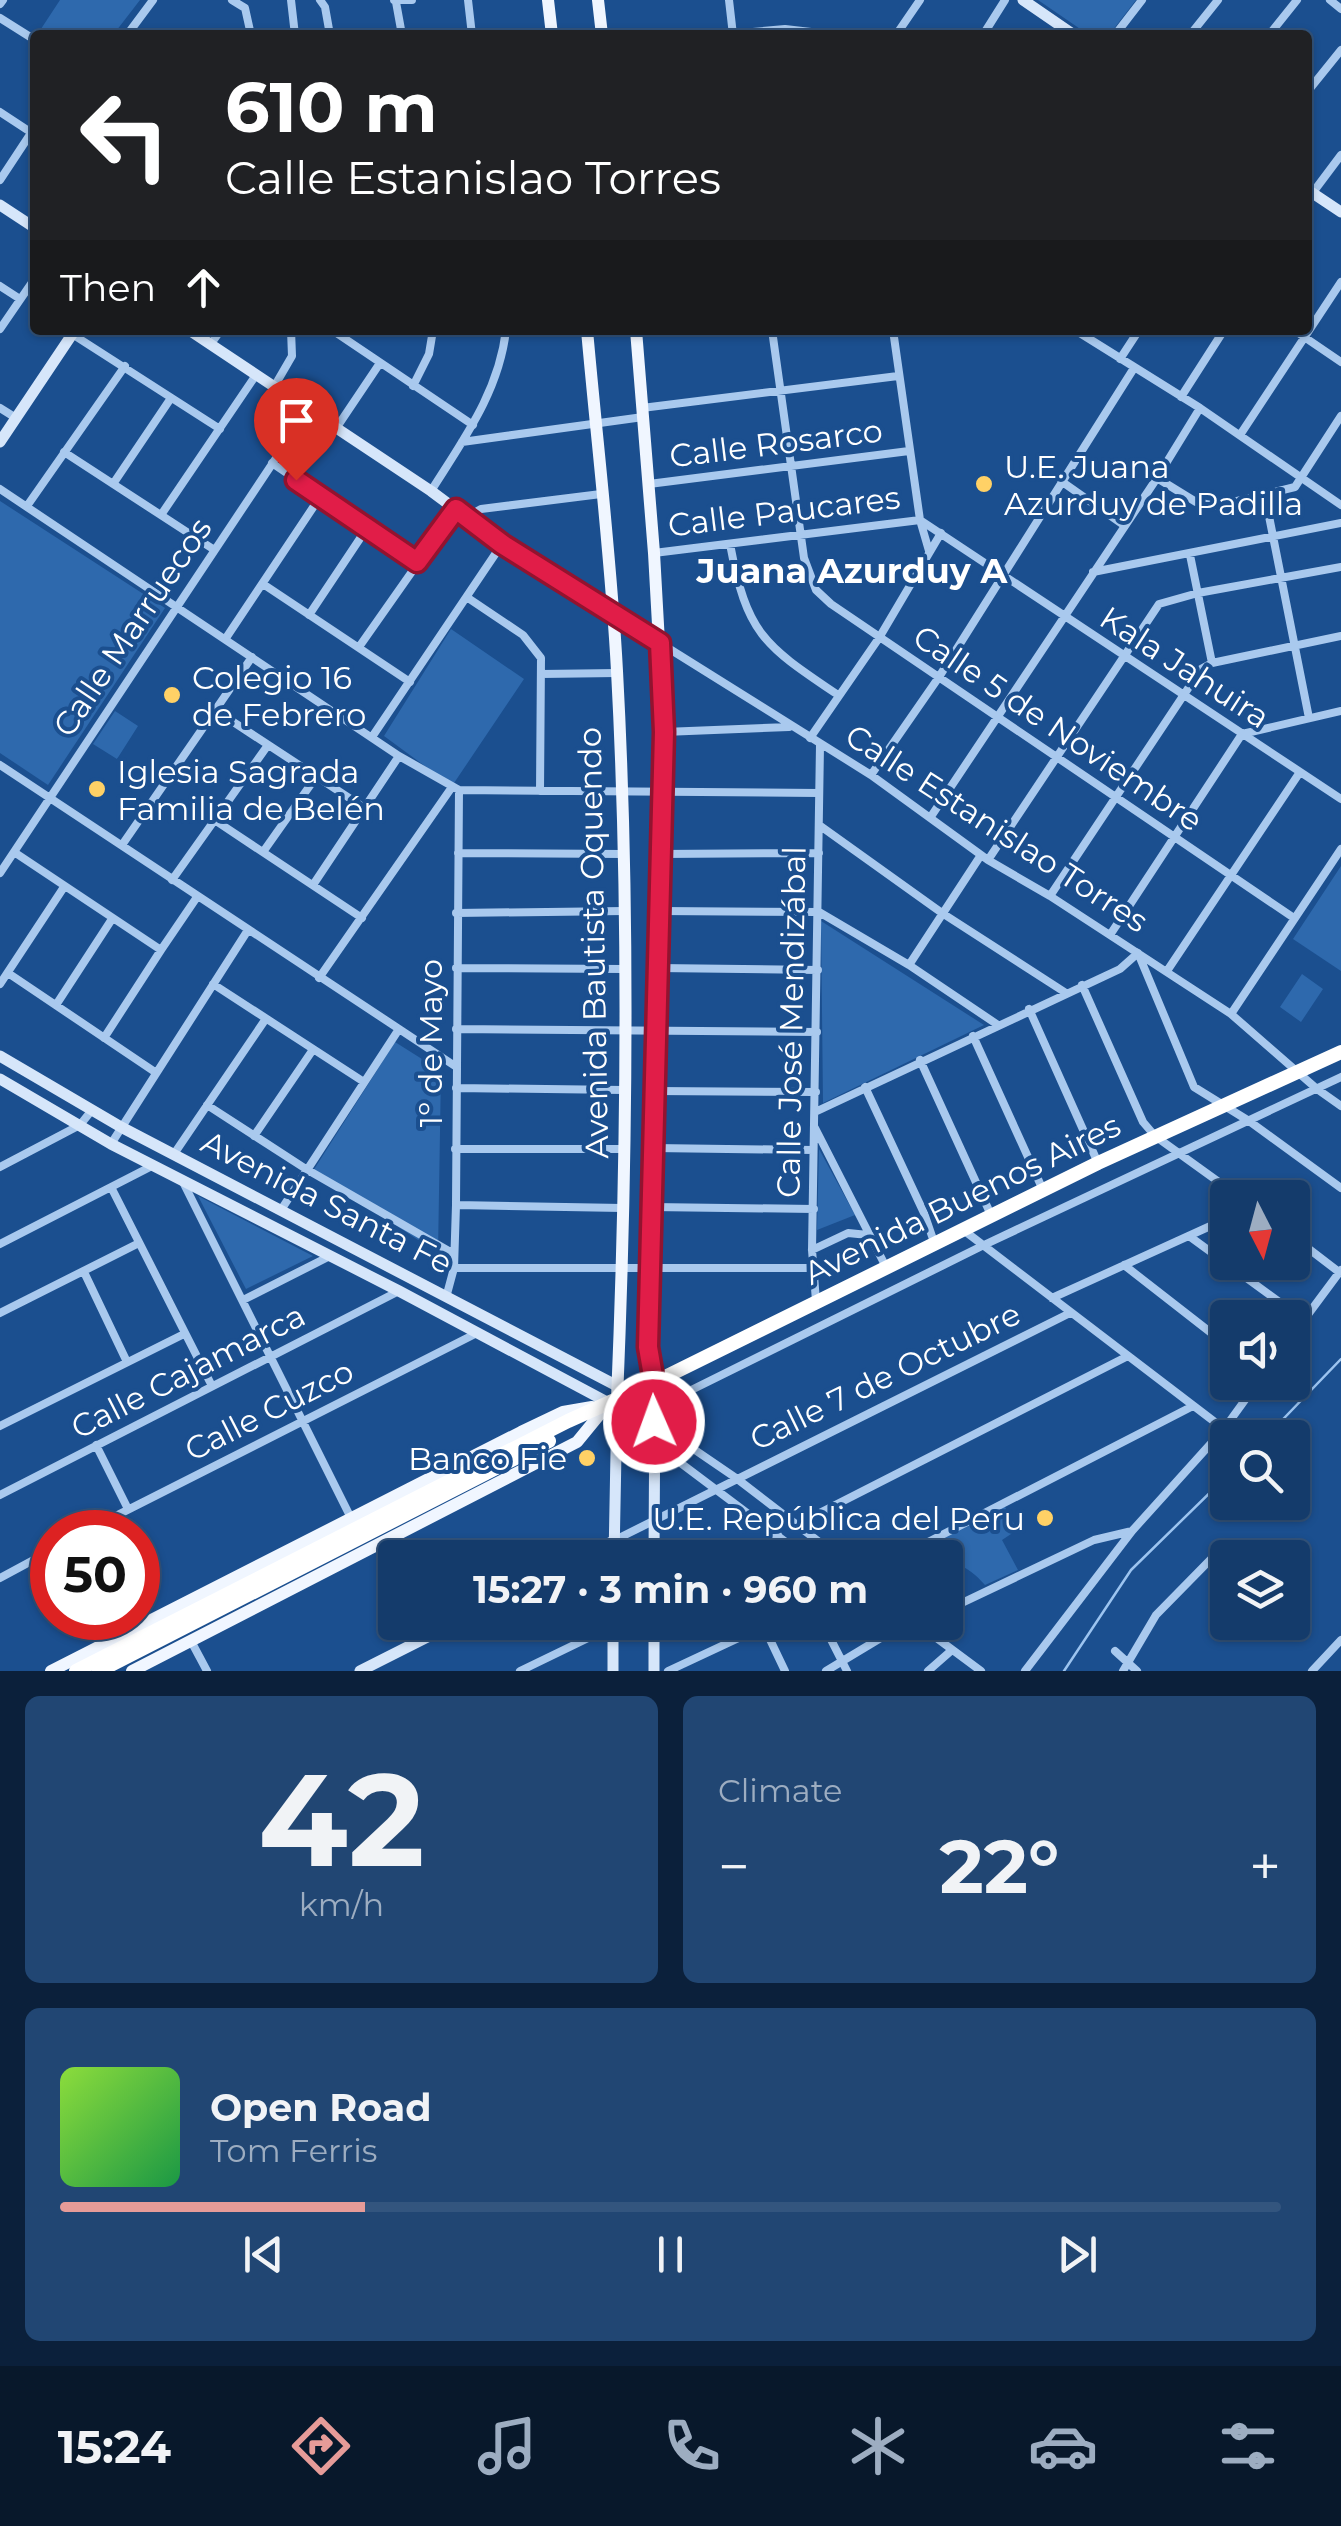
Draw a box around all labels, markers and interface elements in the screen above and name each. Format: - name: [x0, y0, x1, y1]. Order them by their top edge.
- text: 610 m: [225, 64, 438, 150]
- icon: left: [60, 70, 190, 200]
- text: Calle Estanislao Torres: [225, 150, 721, 205]
- icon: ahead: [176, 260, 231, 315]
- text: Then: [60, 264, 156, 311]
- pin: [254, 378, 339, 481]
- icon: arrive: [269, 393, 324, 448]
- street label: Calle Rosarco: [667, 411, 885, 475]
- place label: U.E. Juana Azurduy de Padilla: [1004, 447, 1303, 523]
- marker: U.E. Juana Azurduy de Padilla: [973, 473, 995, 495]
- street label: Calle Paucares: [666, 477, 902, 545]
- street label: Calle Marruecos: [44, 510, 220, 744]
- district label: Juana Azurduy A: [696, 549, 1009, 592]
- street label: Kala Jahuira: [1093, 598, 1277, 736]
- street label: Calle 5 de Noviembre: [906, 617, 1210, 839]
- place label: Colegio 16 de Febrero: [192, 658, 366, 734]
- marker: Colegio 16 de Febrero: [161, 684, 183, 706]
- street label: Calle Estanislao Torres: [838, 716, 1156, 940]
- street label: Avenida Bautista Oquendo: [570, 727, 616, 1159]
- place label: Iglesia Sagrada Familia de Belén: [117, 752, 385, 828]
- marker: Iglesia Sagrada Familia de Belén: [86, 778, 108, 800]
- street label: Calle José Mendizábal: [768, 846, 814, 1198]
- street label: 1º de Mayo: [411, 959, 450, 1127]
- street label: Avenida Buenos Aires: [797, 1105, 1127, 1293]
- street label: Avenida Santa Fe: [195, 1122, 459, 1282]
- north arrow: [1210, 1180, 1310, 1280]
- map controls: [1210, 1180, 1310, 1640]
- street label: Calle 7 de Octubre: [743, 1294, 1027, 1458]
- street label: Calle Cajamarca: [64, 1295, 312, 1447]
- button: sound: [1210, 1300, 1310, 1400]
- street label: Calle Cuzco: [178, 1351, 360, 1469]
- position arrow: [602, 1370, 706, 1474]
- button: search: [1210, 1420, 1310, 1520]
- place label: Banco Fie: [408, 1439, 567, 1478]
- marker: Banco Fie: [576, 1447, 598, 1469]
- place label: U.E. República del Peru: [652, 1499, 1025, 1538]
- marker: U.E. República del Peru: [1034, 1507, 1056, 1529]
- speed limit sign: 50: [30, 1510, 160, 1640]
- button: layers: [1210, 1540, 1310, 1640]
- text: 15:27 · 3 min · 960 m: [473, 1566, 868, 1613]
- text: 42: [258, 1740, 425, 1899]
- text: Climate: [718, 1771, 842, 1810]
- text: 22°: [940, 1820, 1059, 1912]
- text: −: [718, 1833, 750, 1900]
- text: +: [1249, 1833, 1281, 1900]
- text: km/h: [299, 1885, 384, 1924]
- text: Open Road: [210, 2084, 432, 2131]
- text: Tom Ferris: [210, 2131, 377, 2170]
- icon: previous: [236, 2227, 291, 2282]
- icon: pause: [643, 2227, 698, 2282]
- icon: next: [1050, 2227, 1105, 2282]
- icon: directions: [286, 2411, 356, 2481]
- icon: music: [472, 2411, 542, 2481]
- icon: phone: [657, 2411, 727, 2481]
- icon: climate: [843, 2411, 913, 2481]
- icon: car: [1028, 2411, 1098, 2481]
- icon: filters: [1213, 2411, 1283, 2481]
- text: 15:24: [58, 2419, 171, 2474]

